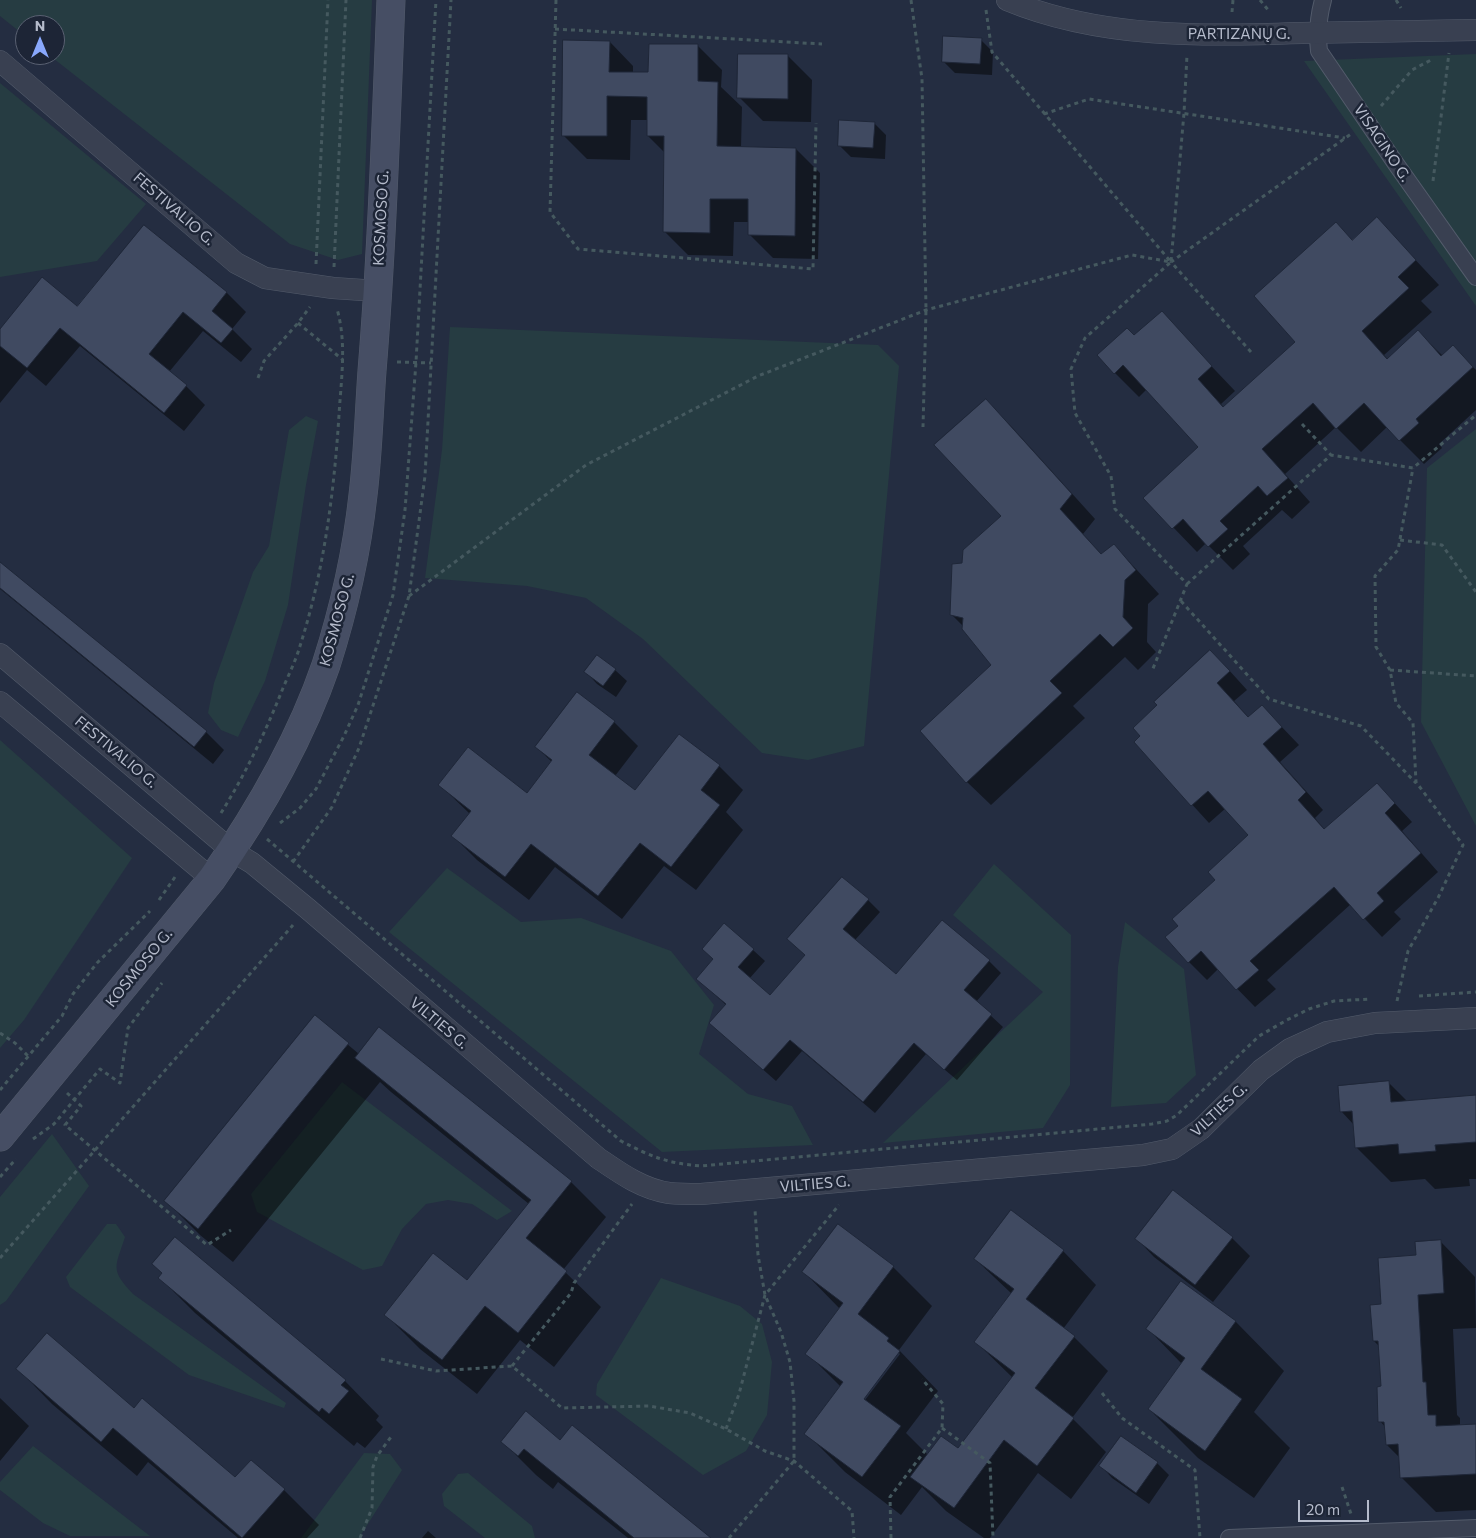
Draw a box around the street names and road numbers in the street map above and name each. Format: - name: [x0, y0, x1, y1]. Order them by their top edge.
- street label: PARTIZANŲ G.: [1188, 25, 1290, 43]
- street label: VISAGINO G.: [1350, 101, 1414, 185]
- street label: FESTIVALIO G.: [130, 169, 218, 249]
- street label: KOSMOSO G.: [370, 170, 392, 266]
- street label: KOSMOSO G.: [316, 572, 358, 668]
- street label: FESTIVALIO G.: [71, 712, 161, 792]
- street label: KOSMOSO G.: [102, 925, 176, 1011]
- street label: VILTIES G.: [406, 993, 472, 1053]
- street label: VILTIES G.: [1187, 1079, 1251, 1141]
- street label: VILTIES G.: [779, 1172, 851, 1196]

